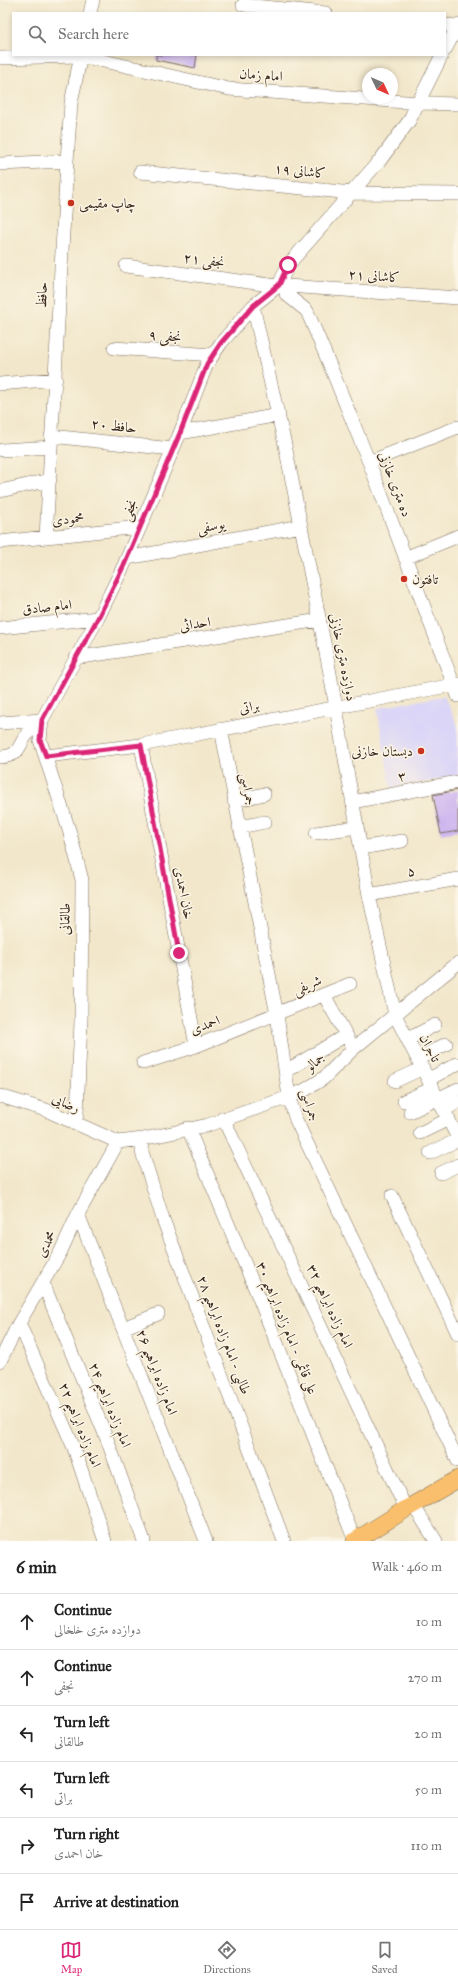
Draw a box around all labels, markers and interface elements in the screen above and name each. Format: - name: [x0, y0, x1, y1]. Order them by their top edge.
- search box: [12, 12, 446, 56]
- icon: search: [26, 23, 48, 45]
- text: Search here: [58, 25, 129, 43]
- street label: امام زمان: [239, 65, 283, 89]
- north arrow: [362, 68, 398, 104]
- street label: کاشانی ۱۹: [273, 160, 327, 182]
- place label: چاپ مقیمی: [79, 195, 136, 213]
- marker: چاپ مقیمی: [66, 198, 76, 208]
- street label: نجفی ۲۱: [182, 249, 225, 273]
- route start: [279, 256, 297, 274]
- street label: کاشانی ۲۱: [348, 266, 400, 286]
- street label: حافظ: [33, 282, 51, 308]
- street label: نجفی ۹: [148, 326, 182, 348]
- street label: حافظ ۲۰: [90, 415, 138, 437]
- street label: ده متری خازنی: [375, 449, 415, 519]
- street label: نجفی: [117, 497, 143, 524]
- street label: محمودی: [51, 509, 85, 529]
- street label: یوسفی: [196, 515, 228, 539]
- place label: تافتون: [412, 571, 439, 588]
- marker: تافتون: [399, 574, 409, 584]
- street label: امام صادق: [21, 596, 73, 622]
- street label: دوازده متری خازنی: [326, 611, 360, 703]
- street label: احداثی: [178, 613, 212, 635]
- street label: براتی: [238, 697, 261, 717]
- place label: دبستان خازنی: [352, 743, 413, 760]
- marker: دبستان خازنی: [416, 746, 426, 756]
- street label: ۳: [396, 767, 408, 785]
- street label: جمراسی: [236, 771, 260, 807]
- street label: ۵: [405, 862, 417, 880]
- street label: خان احمدی: [171, 865, 197, 921]
- street label: طالقانی: [56, 903, 74, 935]
- route end: [170, 944, 188, 962]
- street label: شریفی: [290, 971, 325, 1000]
- street label: احمدی: [188, 1012, 222, 1038]
- street label: تاجران: [416, 1031, 444, 1065]
- street label: جمالو: [300, 1049, 328, 1076]
- street label: جمراسی: [296, 1087, 323, 1124]
- street label: رضایی: [49, 1089, 83, 1118]
- street label: محمدی: [32, 1228, 60, 1260]
- street label: علی قائمی - امام زاده ابراهیم ۳۰: [248, 1259, 321, 1399]
- street label: امام زاده ابراهیم ۳۲: [299, 1261, 357, 1353]
- street label: طالبی - امام زاده ابراهیم ۲۸: [189, 1273, 255, 1399]
- street label: امام زاده ابراهیم ۲۶: [128, 1327, 181, 1419]
- street label: امام زاده ابراهیم ۲۴: [81, 1360, 135, 1452]
- street label: امام زاده ابراهیم ۲۲: [51, 1380, 105, 1472]
- text: 6 min: [16, 1557, 57, 1578]
- text: Walk · 460 m: [372, 1559, 442, 1575]
- text: Continue: [54, 1601, 112, 1619]
- icon: ahead: [16, 1611, 38, 1633]
- text: 10 m: [416, 1614, 442, 1630]
- text: دوازده متری خلخالی: [54, 1622, 141, 1638]
- text: Continue: [54, 1657, 112, 1675]
- icon: ahead: [16, 1667, 38, 1689]
- text: 270 m: [408, 1670, 442, 1686]
- text: نجفی: [54, 1678, 74, 1694]
- text: Turn left: [54, 1713, 110, 1731]
- icon: left: [16, 1723, 38, 1745]
- text: 20 m: [414, 1726, 442, 1742]
- text: طالقانی: [54, 1734, 84, 1750]
- text: Turn left: [54, 1769, 110, 1787]
- icon: left: [16, 1779, 38, 1801]
- text: 50 m: [415, 1782, 442, 1798]
- text: براتی: [54, 1790, 73, 1806]
- text: Turn right: [54, 1825, 119, 1843]
- icon: right: [16, 1835, 38, 1857]
- text: 110 m: [410, 1838, 442, 1854]
- text: خان احمدی: [54, 1846, 103, 1862]
- icon: arrive: [16, 1891, 38, 1913]
- text: Arrive at destination: [54, 1893, 179, 1911]
- tab: Map: [60, 1939, 82, 1976]
- tab: Directions: [203, 1939, 251, 1976]
- tab: Saved: [371, 1939, 398, 1976]

